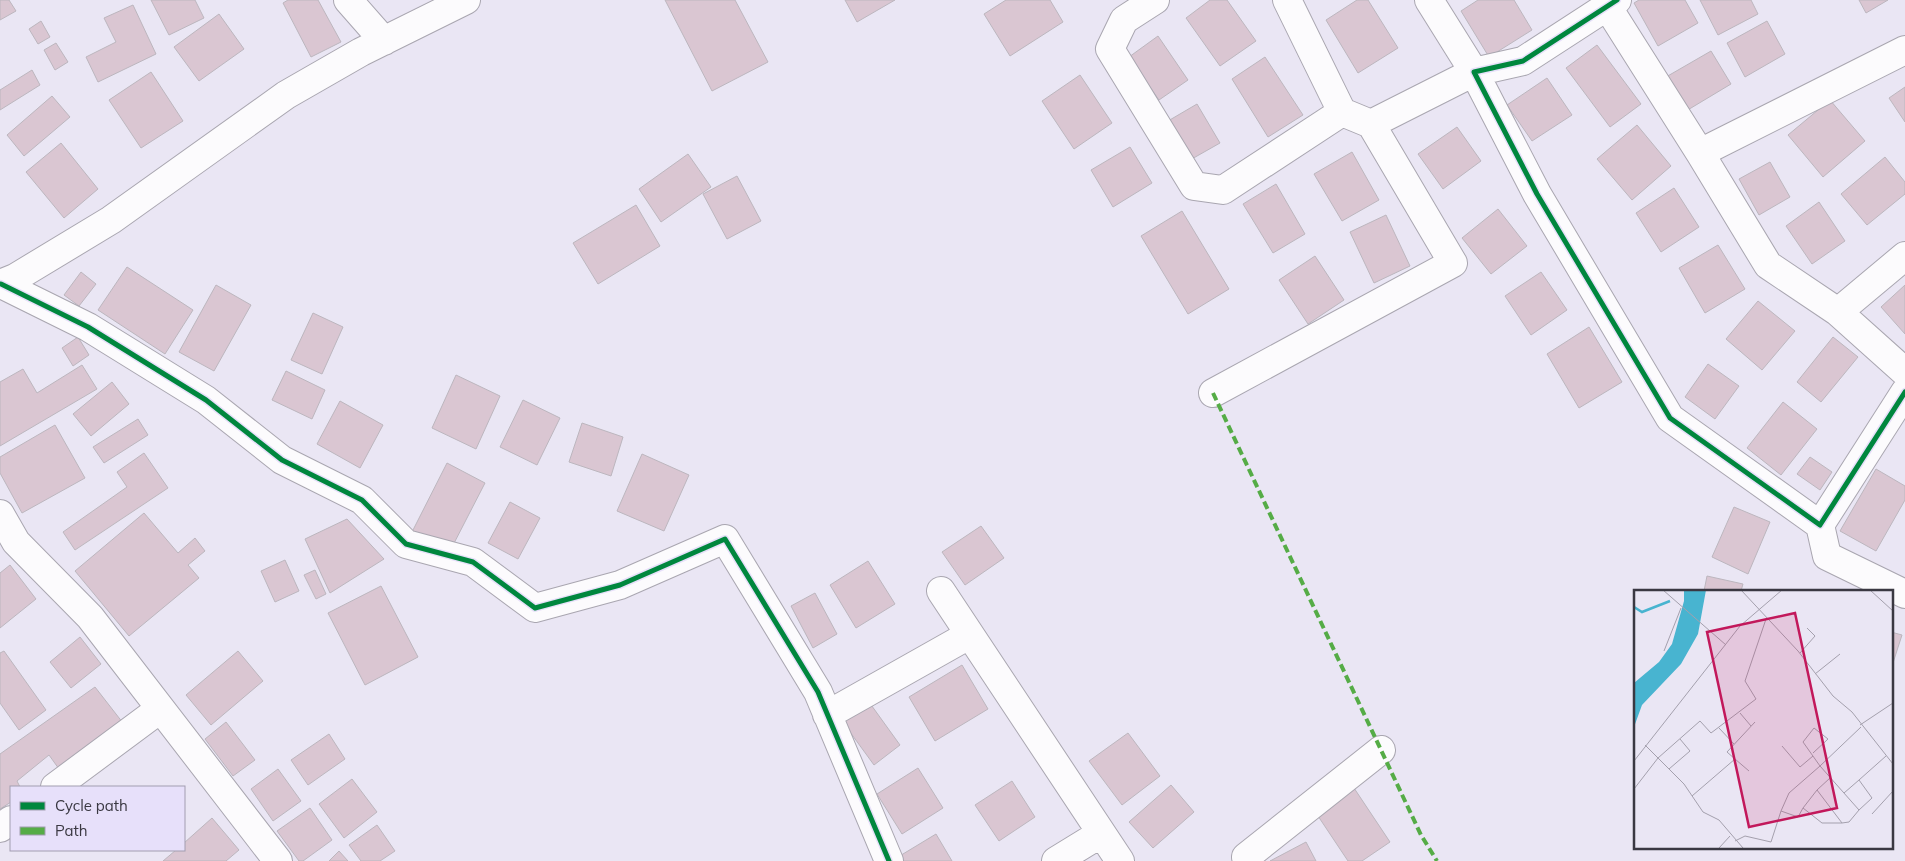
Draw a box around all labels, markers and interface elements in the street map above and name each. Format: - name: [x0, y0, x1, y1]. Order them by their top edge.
- inset map: [1634, 590, 1892, 848]
- legend: [10, 786, 185, 851]
- text: Cycle path: [55, 796, 128, 815]
- text: Path: [55, 821, 87, 840]

